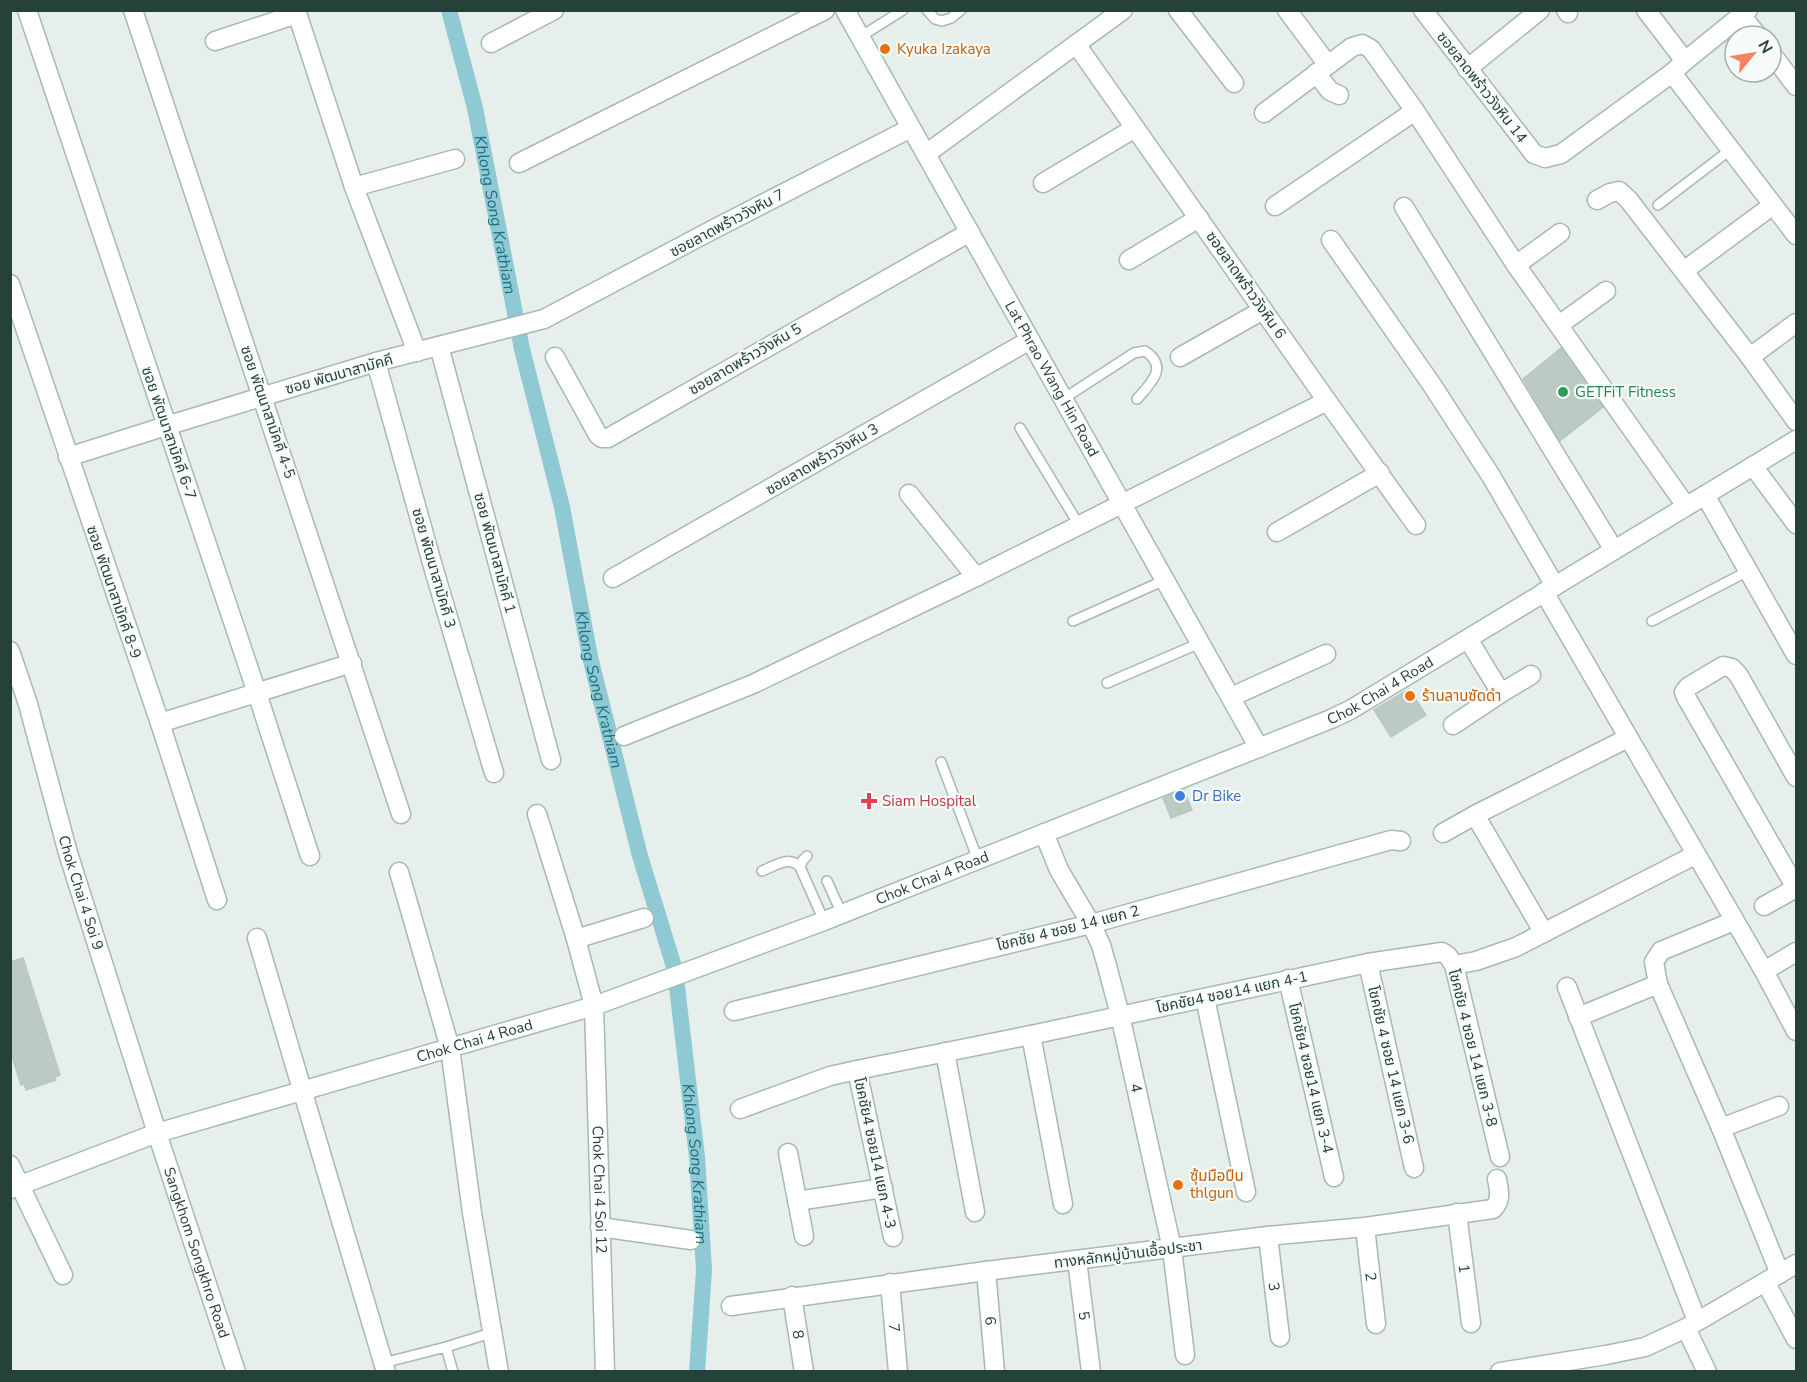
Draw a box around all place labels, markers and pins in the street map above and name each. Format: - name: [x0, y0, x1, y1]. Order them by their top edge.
- place label: Kyuka Izakaya: [897, 39, 991, 59]
- marker: Kyuka Izakaya: [878, 42, 892, 56]
- place label: GETFiT Fitness: [1575, 382, 1676, 402]
- marker: GETFiT Fitness: [1556, 385, 1570, 399]
- place label: ร้านลาบซัดดำ: [1422, 686, 1501, 706]
- marker: ร้านลาบซัดดำ: [1403, 689, 1417, 703]
- place label: Dr Bike: [1192, 786, 1241, 806]
- marker: Dr Bike: [1173, 789, 1187, 803]
- place label: Siam Hospital: [882, 791, 977, 811]
- marker: Siam Hospital: [860, 792, 878, 810]
- place label: ซุ้มมือปืน thlgun: [1190, 1166, 1244, 1203]
- marker: ซุ้มมือปืน thlgun: [1171, 1178, 1185, 1192]

